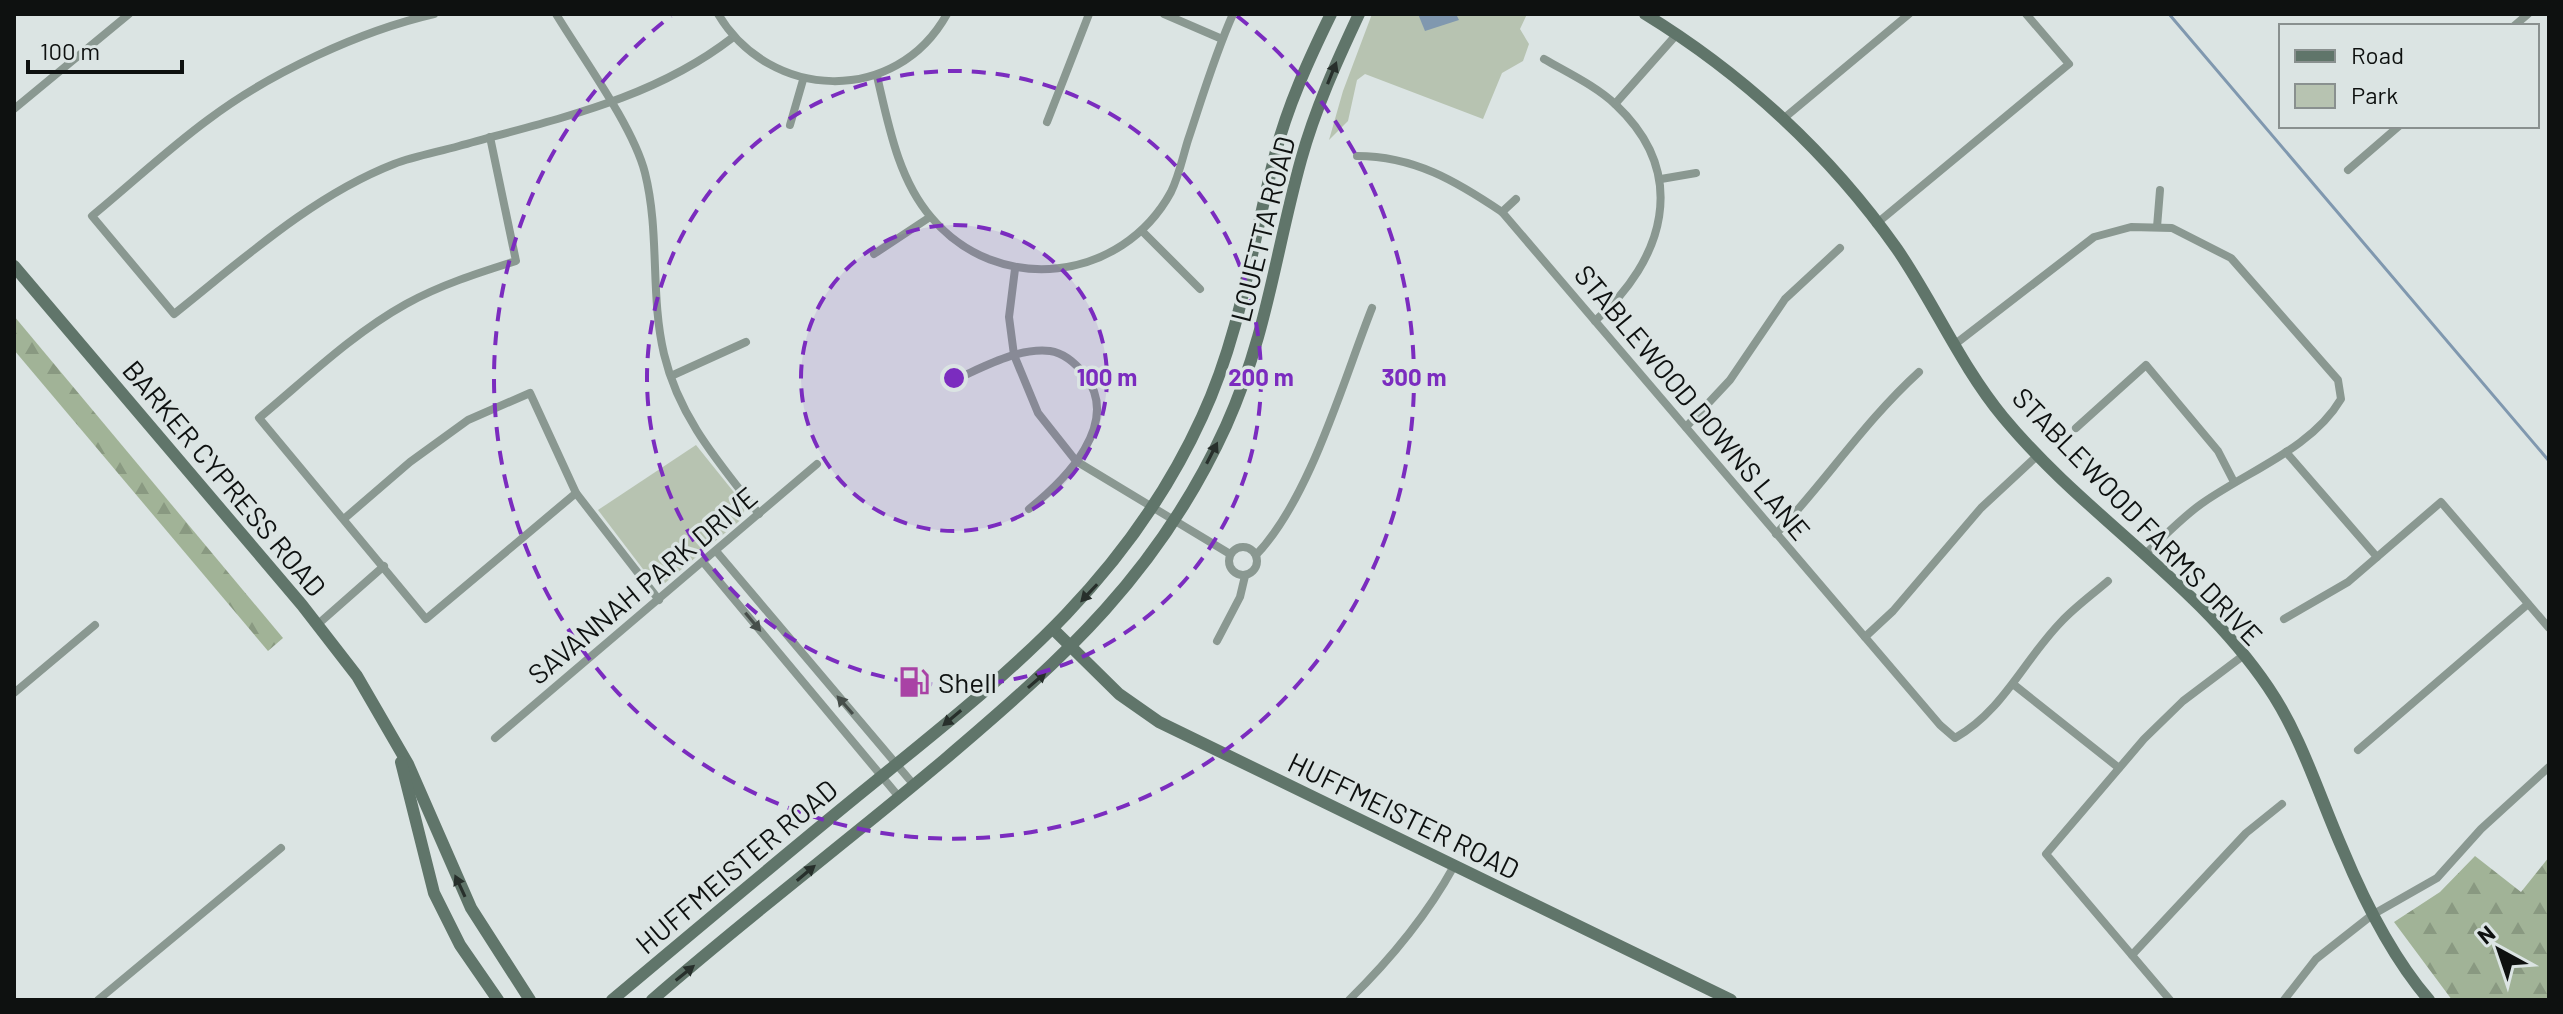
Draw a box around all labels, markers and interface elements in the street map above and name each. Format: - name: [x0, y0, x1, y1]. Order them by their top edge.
- scale bar: [28, 24, 182, 74]
- legend: [2279, 24, 2539, 128]
- text: 100 m: [40, 36, 100, 65]
- text: Road: [2351, 40, 2404, 69]
- one-way arrow: [1326, 61, 1339, 85]
- text: Park: [2351, 80, 2398, 109]
- street label: LOUETTA ROAD: [1223, 133, 1301, 325]
- street label: STABLEWOOD DOWNS LANE: [1568, 258, 1818, 546]
- street label: BARKER CYPRESS ROAD: [116, 353, 334, 603]
- text: 100 m: [1077, 362, 1137, 391]
- text: 200 m: [1228, 362, 1294, 391]
- text: 300 m: [1381, 362, 1447, 391]
- centre of rings: [940, 364, 968, 392]
- street label: STABLEWOOD FARMS DRIVE: [2006, 380, 2270, 652]
- one-way arrow: [1206, 441, 1219, 464]
- street label: SAVANNAH PARK DRIVE: [520, 479, 764, 691]
- one-way arrow: [1080, 583, 1098, 602]
- one-way arrow: [744, 612, 761, 632]
- fuel station icon: Shell: [897, 665, 931, 699]
- place label: Shell: [938, 665, 997, 699]
- one-way arrow: [1028, 672, 1047, 690]
- one-way arrow: [837, 695, 854, 715]
- one-way arrow: [943, 709, 963, 726]
- street label: HUFFMEISTER ROAD: [1283, 744, 1525, 886]
- street label: HUFFMEISTER ROAD: [628, 772, 844, 960]
- one-way arrow: [796, 865, 816, 882]
- one-way arrow: [453, 874, 467, 898]
- north arrow: [2459, 910, 2539, 990]
- text: N: [2472, 919, 2499, 949]
- one-way arrow: [675, 965, 695, 982]

